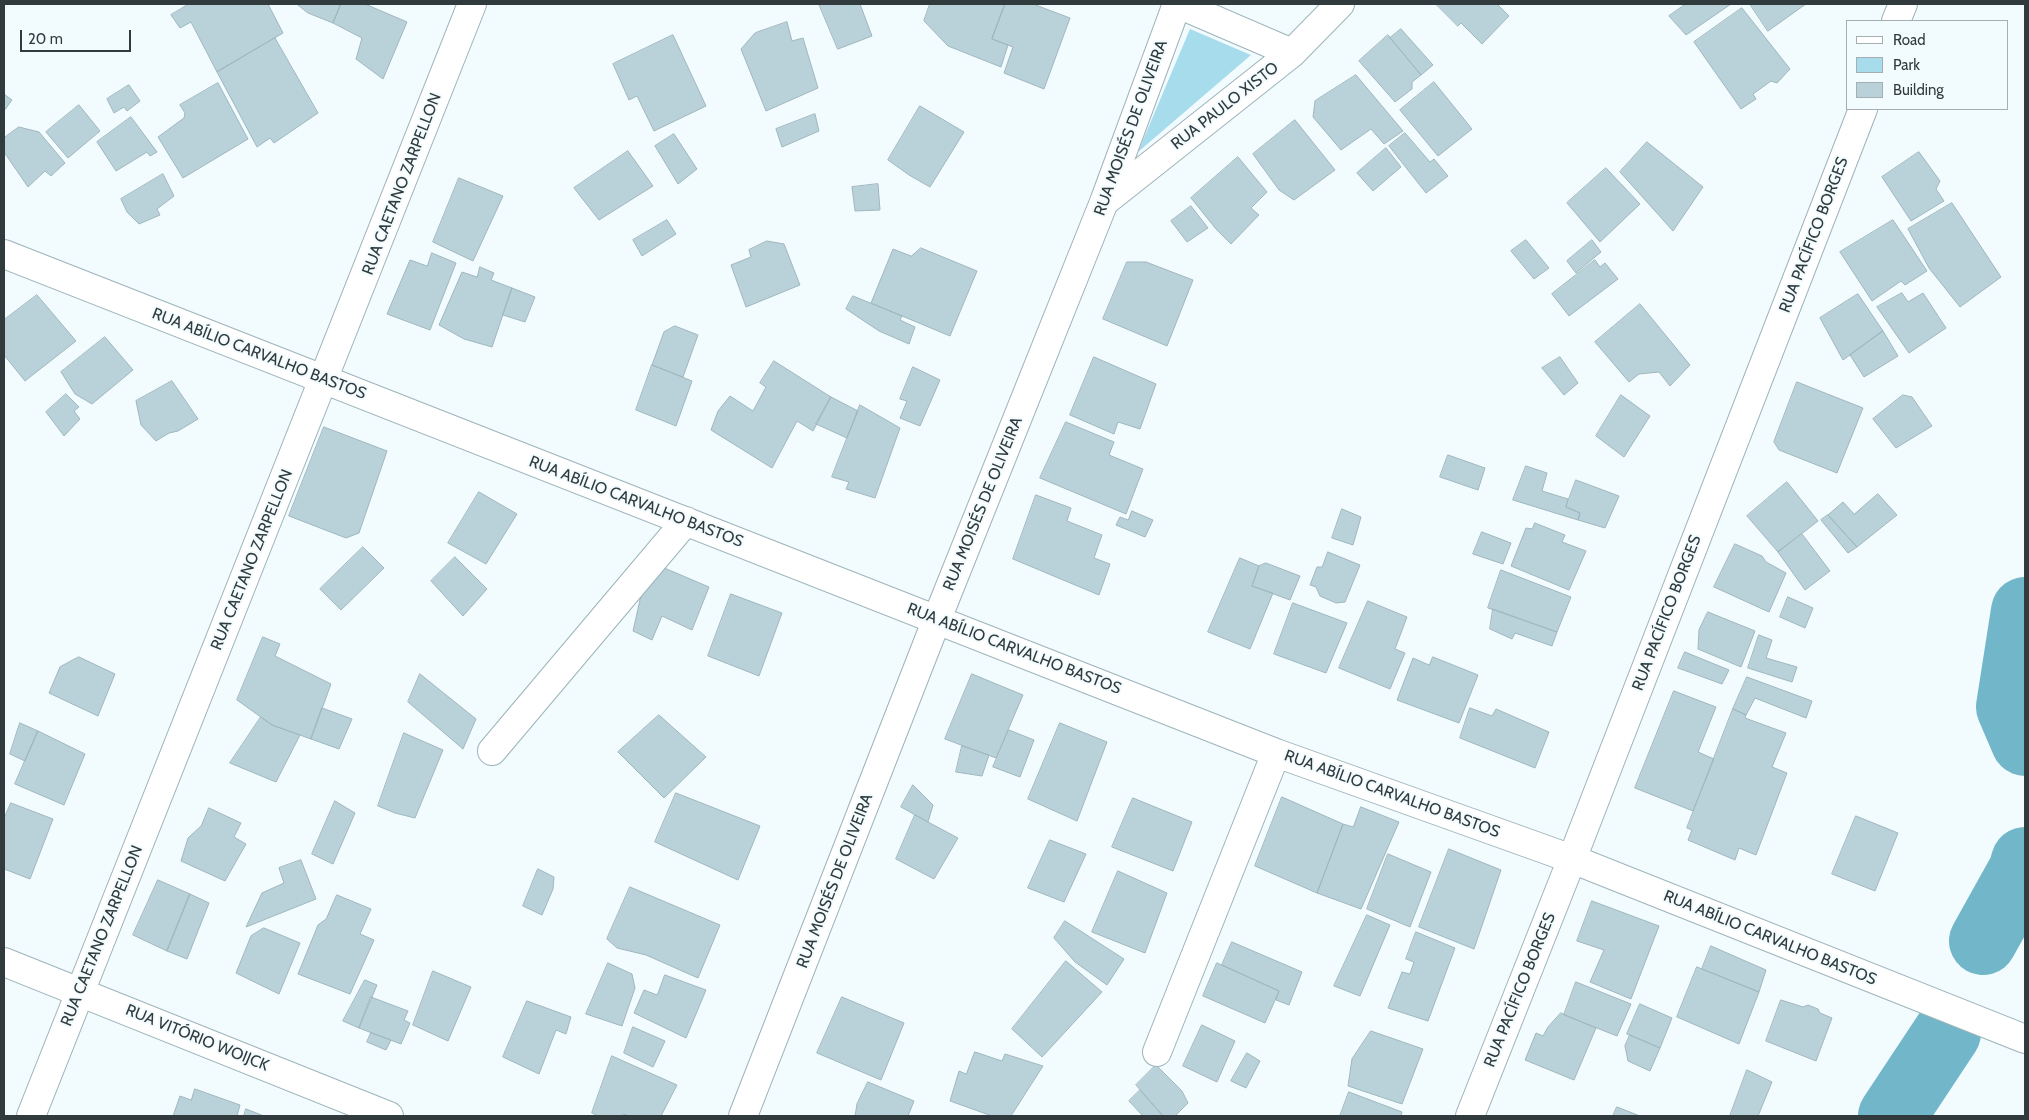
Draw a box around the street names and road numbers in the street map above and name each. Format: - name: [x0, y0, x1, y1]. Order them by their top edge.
- street label: RUA MOISÉS DE OLIVEIRA: [1090, 38, 1172, 218]
- street label: RUA PAULO XISTO: [1167, 58, 1283, 154]
- street label: RUA CAETANO ZARPELLON: [358, 90, 446, 278]
- street label: RUA PACÍFICO BORGES: [1775, 155, 1853, 315]
- street label: RUA ABÍLIO CARVALHO BASTOS: [149, 304, 369, 404]
- street label: RUA MOISÉS DE OLIVEIRA: [939, 414, 1027, 594]
- street label: RUA ABÍLIO CARVALHO BASTOS: [526, 452, 746, 552]
- street label: RUA CAETANO ZARPELLON: [207, 467, 297, 653]
- street label: RUA PACÍFICO BORGES: [1628, 533, 1706, 693]
- street label: RUA ABÍLIO CARVALHO BASTOS: [904, 599, 1124, 699]
- street label: RUA ABÍLIO CARVALHO BASTOS: [1282, 746, 1502, 842]
- street label: RUA MOISÉS DE OLIVEIRA: [793, 791, 877, 971]
- street label: RUA CAETANO ZARPELLON: [57, 843, 147, 1029]
- street label: RUA ABÍLIO CARVALHO BASTOS: [1661, 886, 1879, 990]
- street label: RUA PACÍFICO BORGES: [1480, 910, 1560, 1070]
- street label: RUA VITÓRIO WOIJCK: [123, 1000, 271, 1076]

